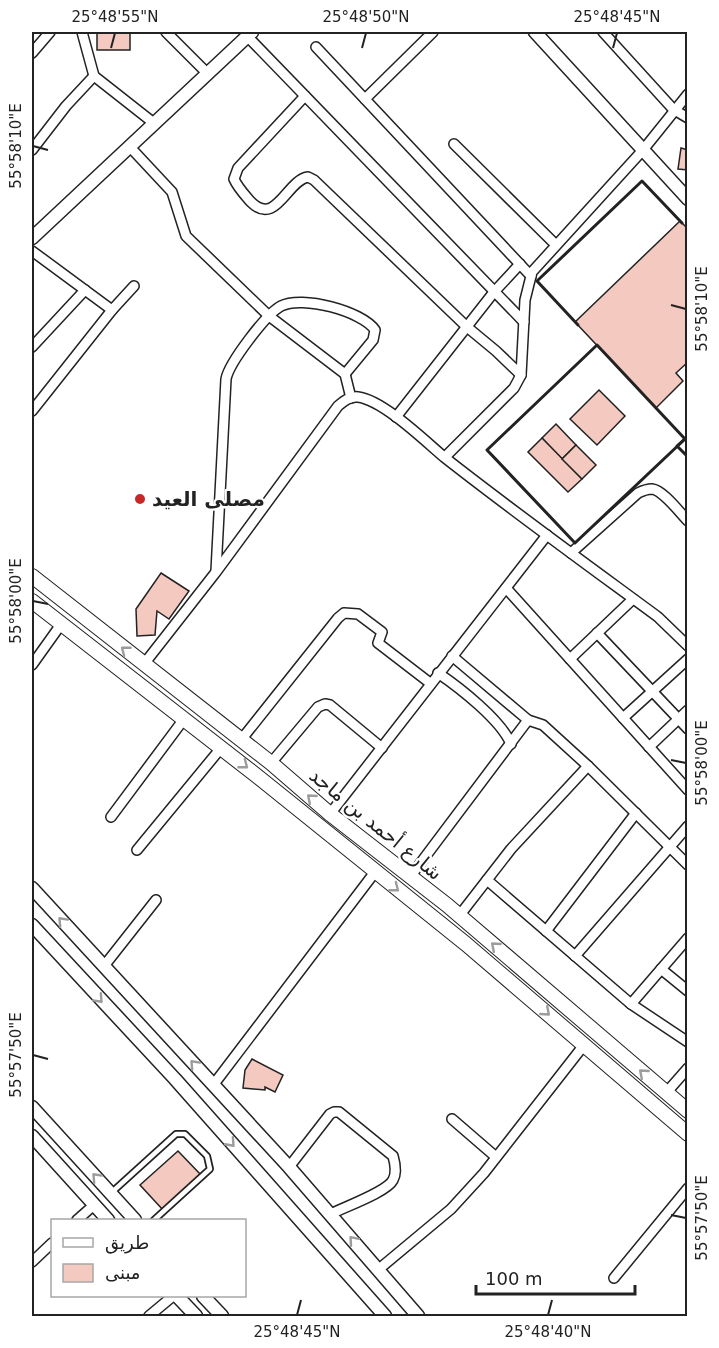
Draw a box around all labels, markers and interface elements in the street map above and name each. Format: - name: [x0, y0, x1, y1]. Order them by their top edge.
- text: 25°48'55"N: [71, 8, 159, 26]
- text: 25°48'50"N: [322, 8, 410, 26]
- text: 25°48'45"N: [573, 8, 661, 26]
- text: 55°58'10"E: [7, 103, 25, 189]
- text: 55°58'10"E: [693, 266, 711, 352]
- place label: مصلى العيد: [152, 487, 265, 511]
- marker: مصلى العيد: [133, 492, 147, 506]
- text: 55°58'00"E: [7, 558, 25, 644]
- one-way arrow: [121, 646, 132, 657]
- text: 55°58'00"E: [693, 720, 711, 806]
- one-way arrow: [237, 758, 248, 769]
- street label: شارع أحمد بن ماجد: [305, 762, 448, 885]
- one-way arrow: [306, 794, 317, 805]
- one-way arrow: [389, 881, 400, 892]
- one-way arrow: [58, 917, 69, 928]
- one-way arrow: [491, 943, 502, 954]
- one-way arrow: [92, 992, 103, 1003]
- one-way arrow: [539, 1005, 550, 1016]
- text: 55°57'50"E: [7, 1012, 25, 1098]
- one-way arrow: [191, 1060, 202, 1071]
- one-way arrow: [639, 1070, 650, 1081]
- one-way arrow: [224, 1136, 235, 1146]
- one-way arrow: [92, 1173, 103, 1184]
- text: 55°57'50"E: [693, 1175, 711, 1261]
- legend: [51, 1219, 246, 1297]
- text: طريق: [105, 1232, 149, 1254]
- one-way arrow: [349, 1236, 360, 1247]
- scale bar: [476, 1258, 635, 1296]
- text: مبنى: [105, 1262, 141, 1283]
- text: 100 m: [485, 1268, 543, 1289]
- text: 25°48'45"N: [253, 1323, 341, 1341]
- text: 25°48'40"N: [504, 1323, 592, 1341]

